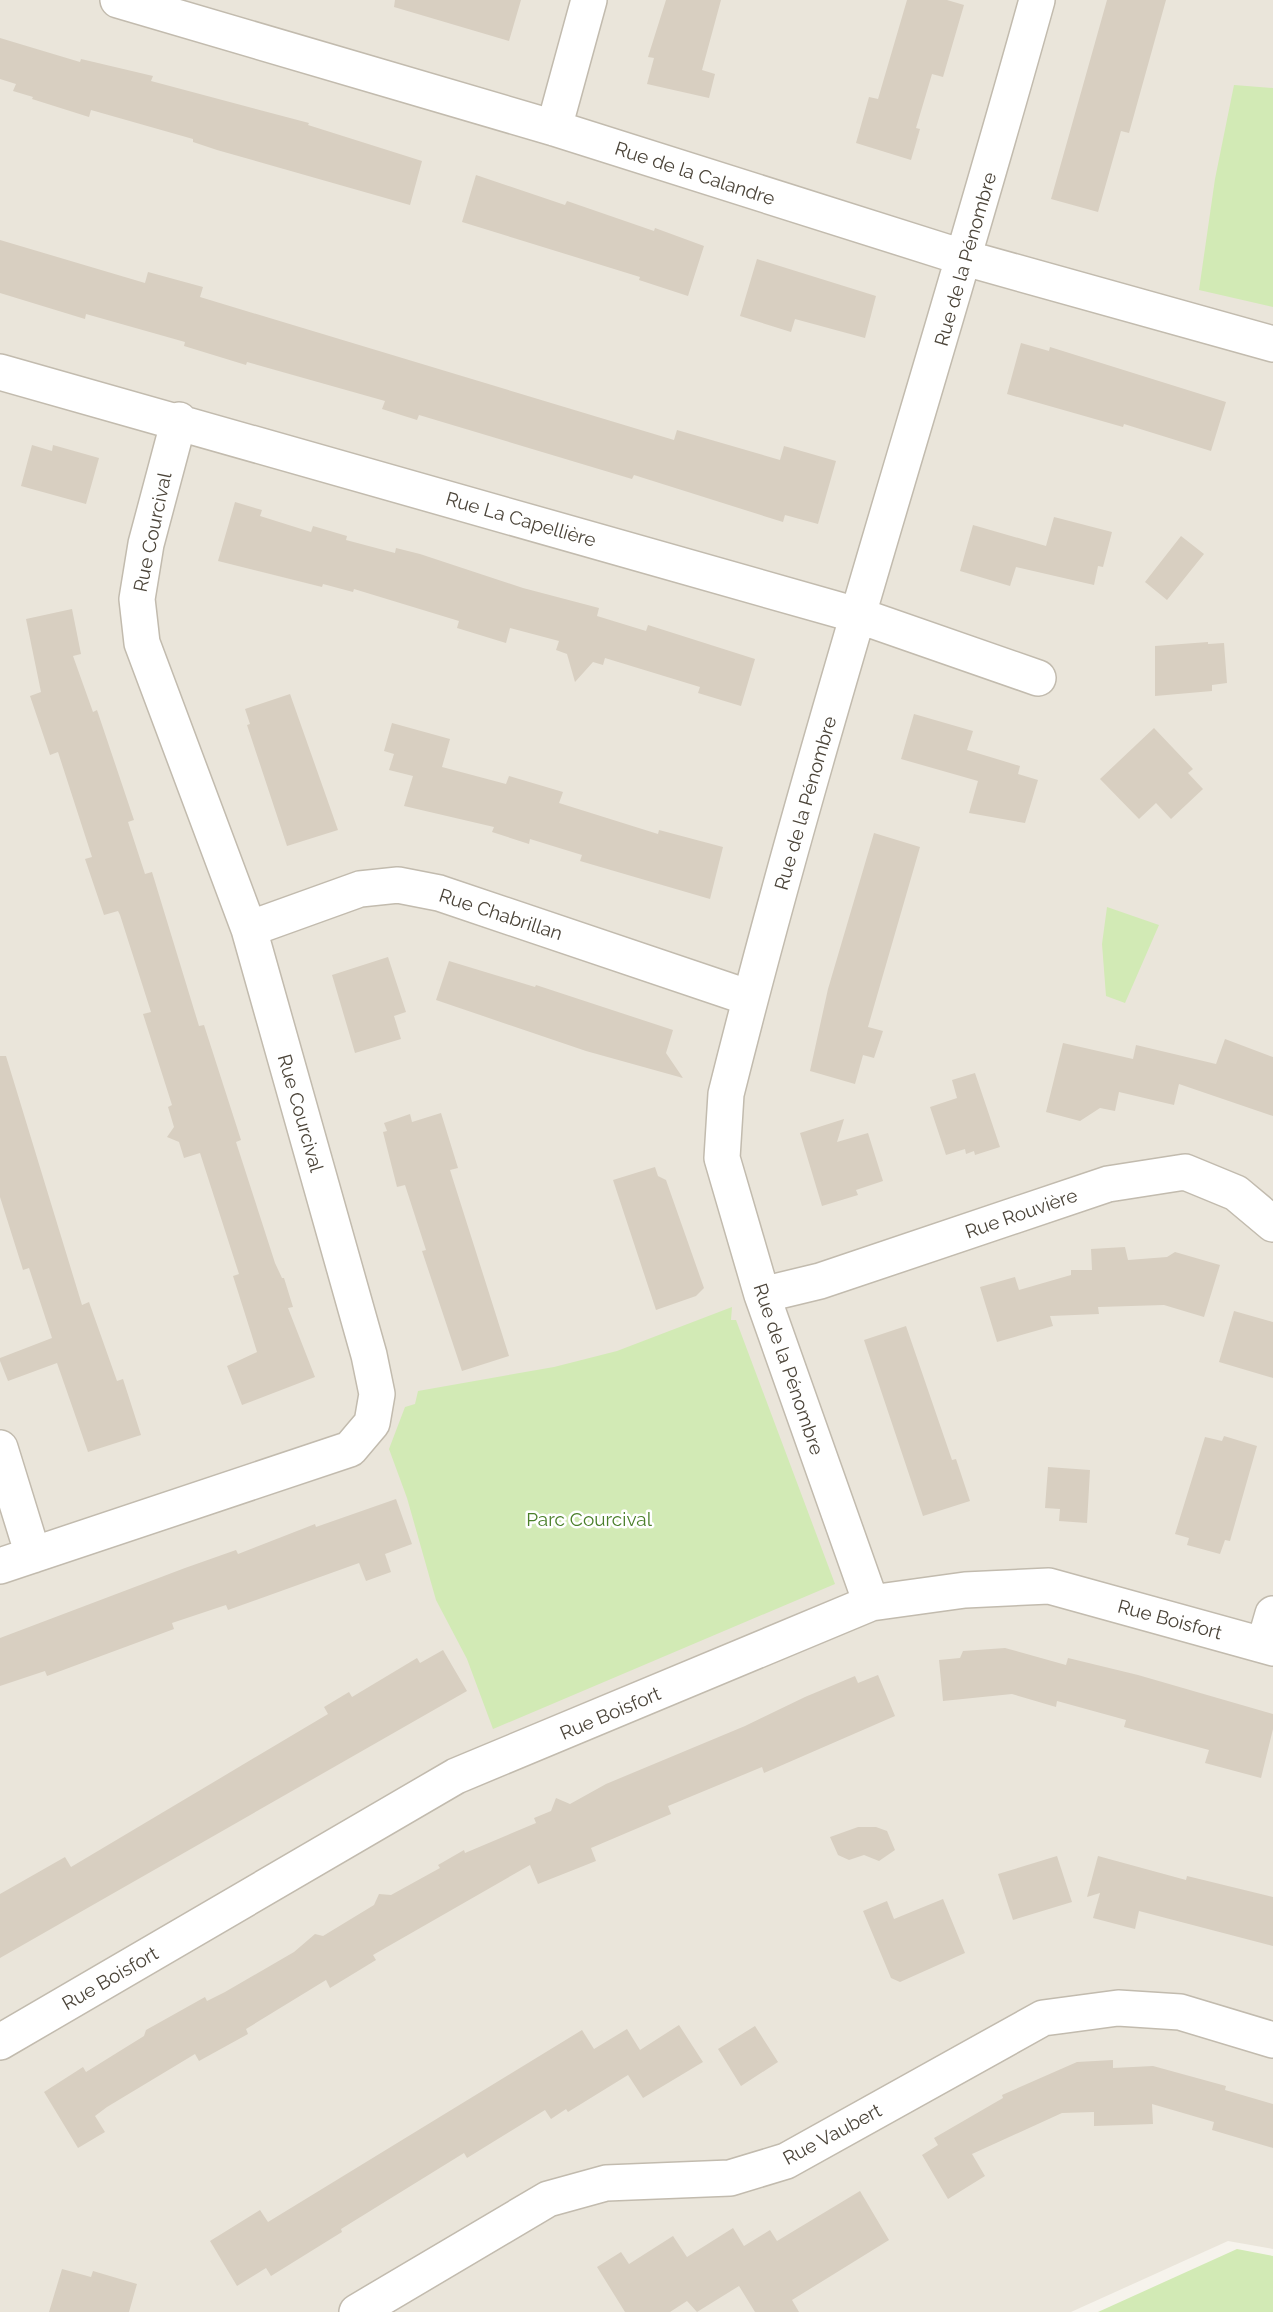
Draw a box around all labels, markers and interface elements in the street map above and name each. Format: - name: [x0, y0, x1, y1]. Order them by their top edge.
- street label: Rue de la Calandre: [612, 137, 778, 209]
- street label: Rue de la Pénombre: [930, 170, 1000, 348]
- street label: Rue Courcival: [129, 469, 176, 594]
- street label: Rue La Capellière: [443, 487, 599, 551]
- street label: Rue de la Pénombre: [770, 714, 840, 892]
- street label: Rue Chabrillan: [437, 884, 565, 944]
- street label: Rue Courcival: [274, 1052, 329, 1175]
- street label: Rue Rouvière: [962, 1184, 1080, 1242]
- street label: Rue de la Pénombre: [749, 1281, 829, 1457]
- park label: Parc Courcival: [526, 1508, 653, 1530]
- street label: Rue Boisfort: [1115, 1595, 1225, 1644]
- street label: Rue Boisfort: [556, 1682, 664, 1744]
- street label: Rue Boisfort: [58, 1941, 162, 2014]
- street label: Rue Vaubert: [779, 2099, 886, 2169]

